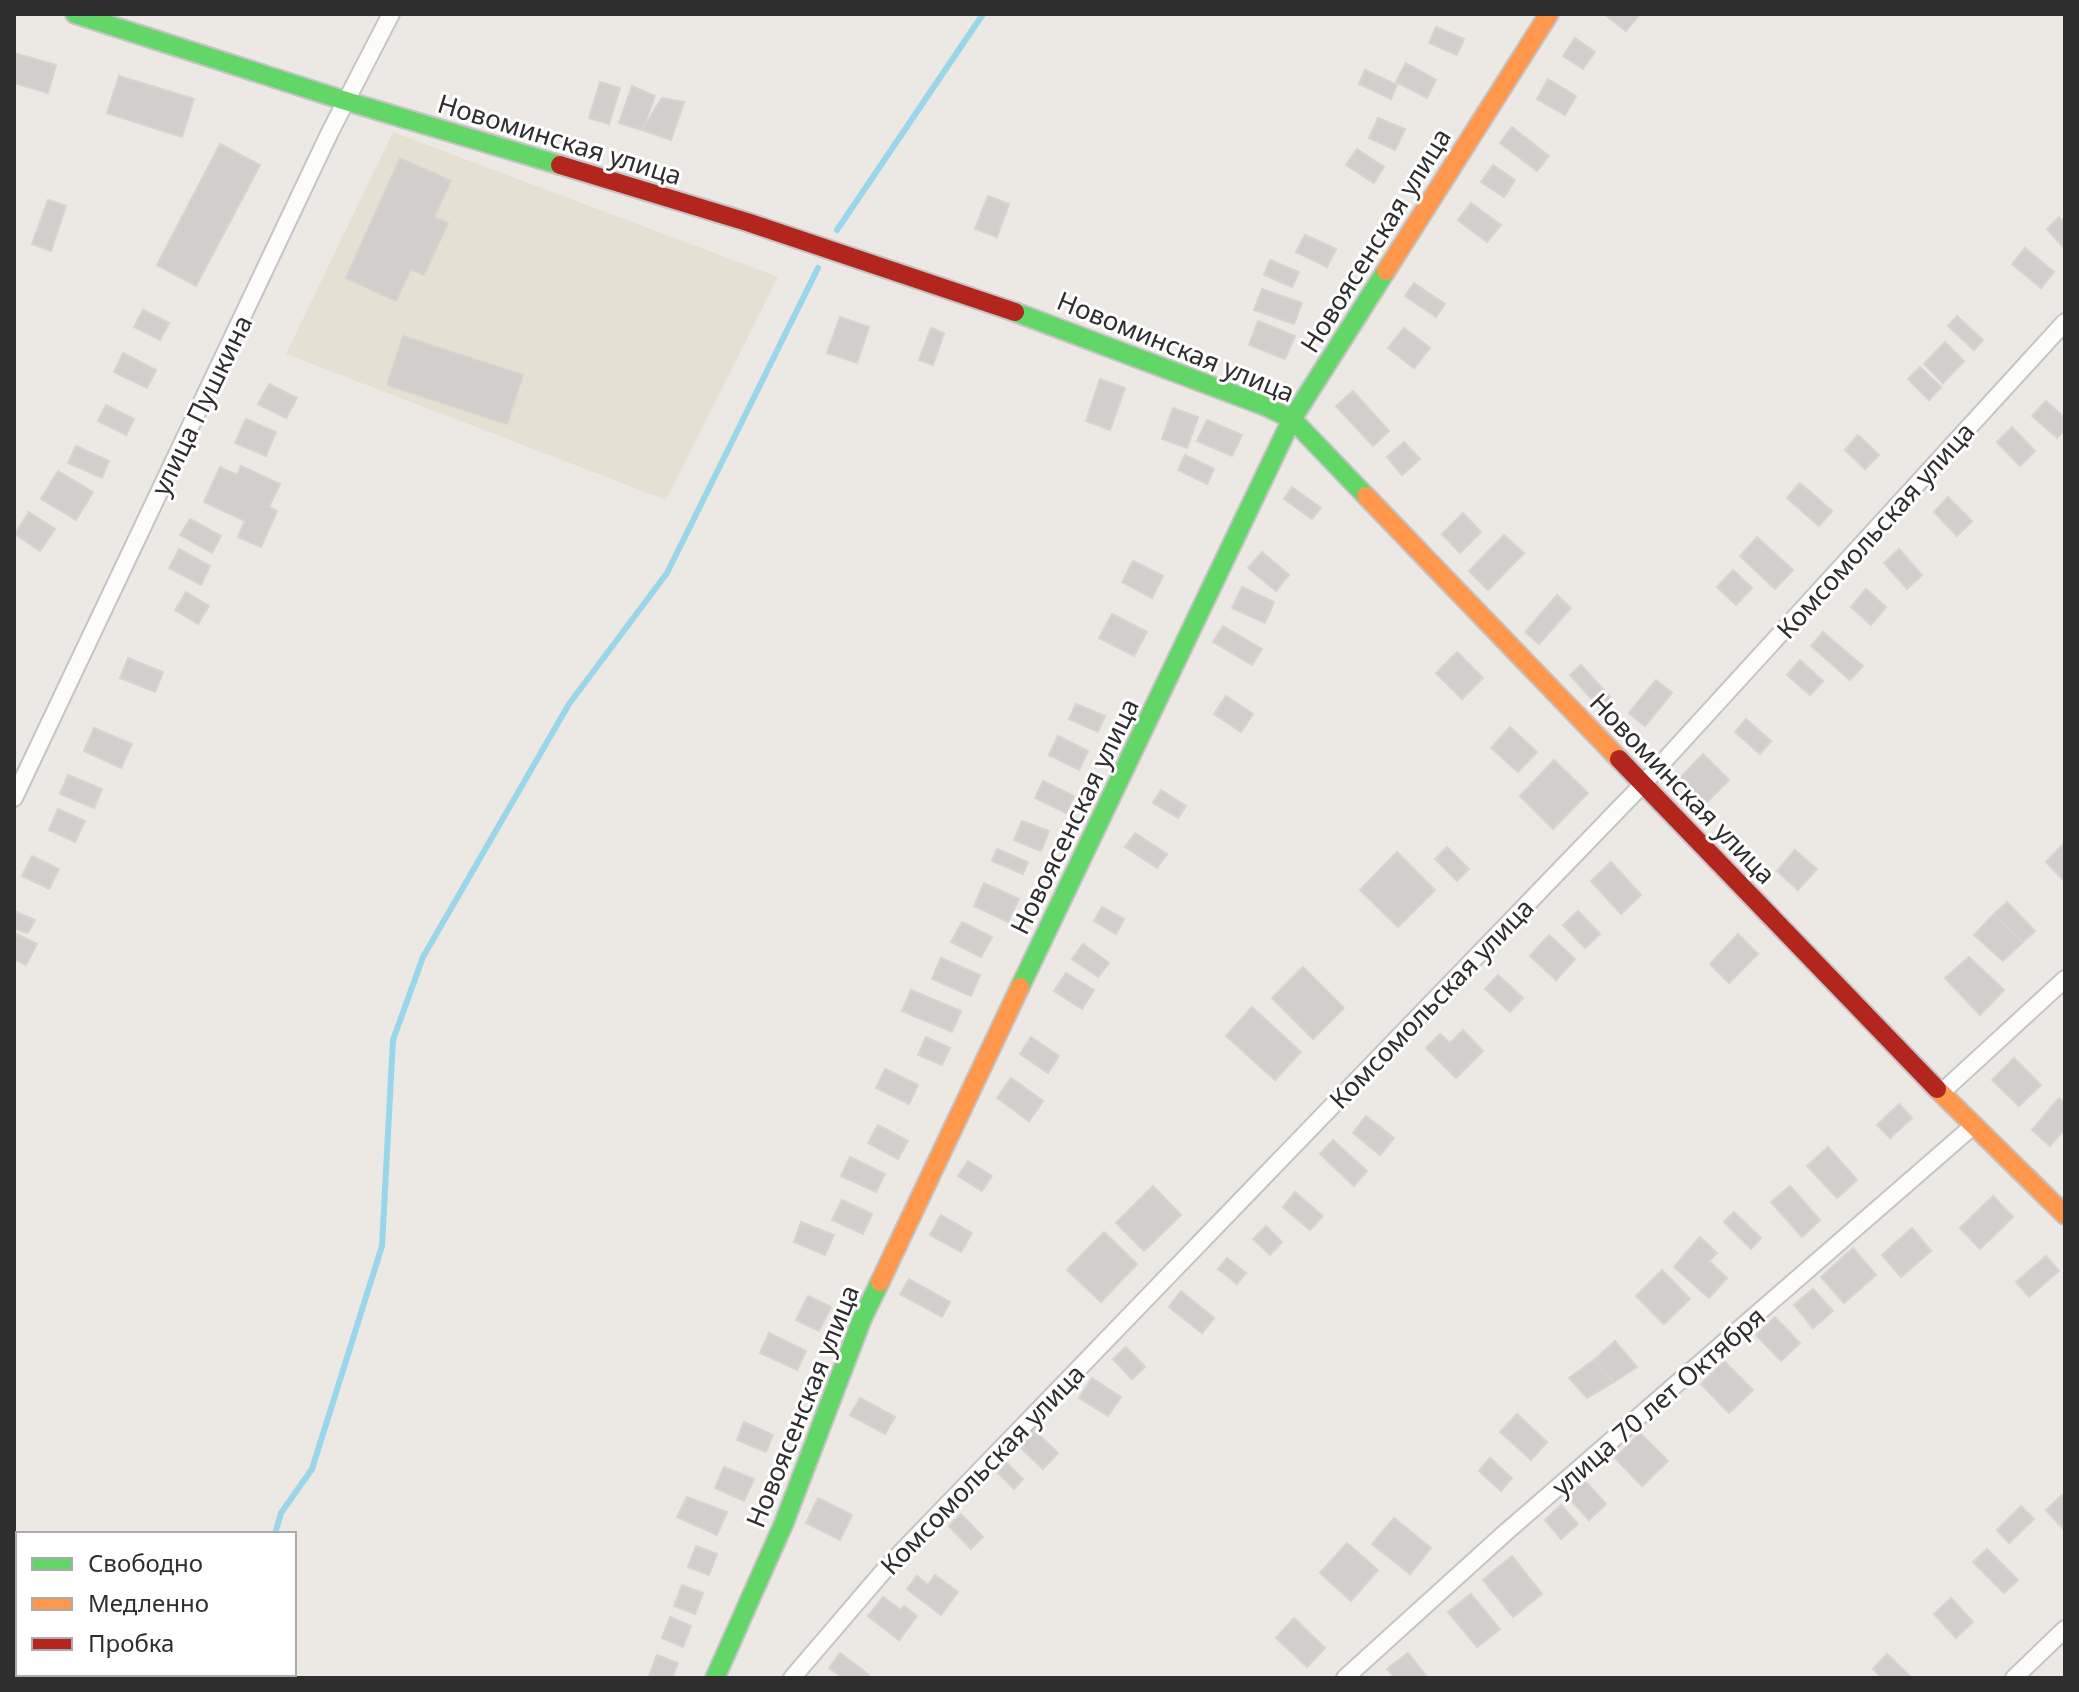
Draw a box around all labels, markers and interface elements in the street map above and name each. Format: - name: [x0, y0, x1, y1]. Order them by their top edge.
- street label: Новоминская улица: [434, 85, 686, 193]
- street label: Новоясенская улица: [1291, 121, 1459, 359]
- street label: Новоминская улица: [1052, 282, 1300, 410]
- street label: улица Пушкина: [142, 309, 260, 501]
- street label: Комсомольская улица: [1768, 414, 1982, 646]
- street label: Новоминская улица: [1582, 685, 1784, 891]
- street label: Новоясенская улица: [1001, 692, 1147, 940]
- street label: Комсомольская улица: [1321, 890, 1541, 1116]
- street label: Новоясенская улица: [737, 1279, 867, 1533]
- street label: улица 70 лет Октября: [1544, 1298, 1772, 1504]
- street label: Комсомольская улица: [872, 1356, 1092, 1582]
- legend: [16, 1532, 296, 1676]
- text: Свободно: [88, 1546, 203, 1579]
- text: Медленно: [88, 1586, 209, 1619]
- text: Пробка: [88, 1626, 174, 1659]

